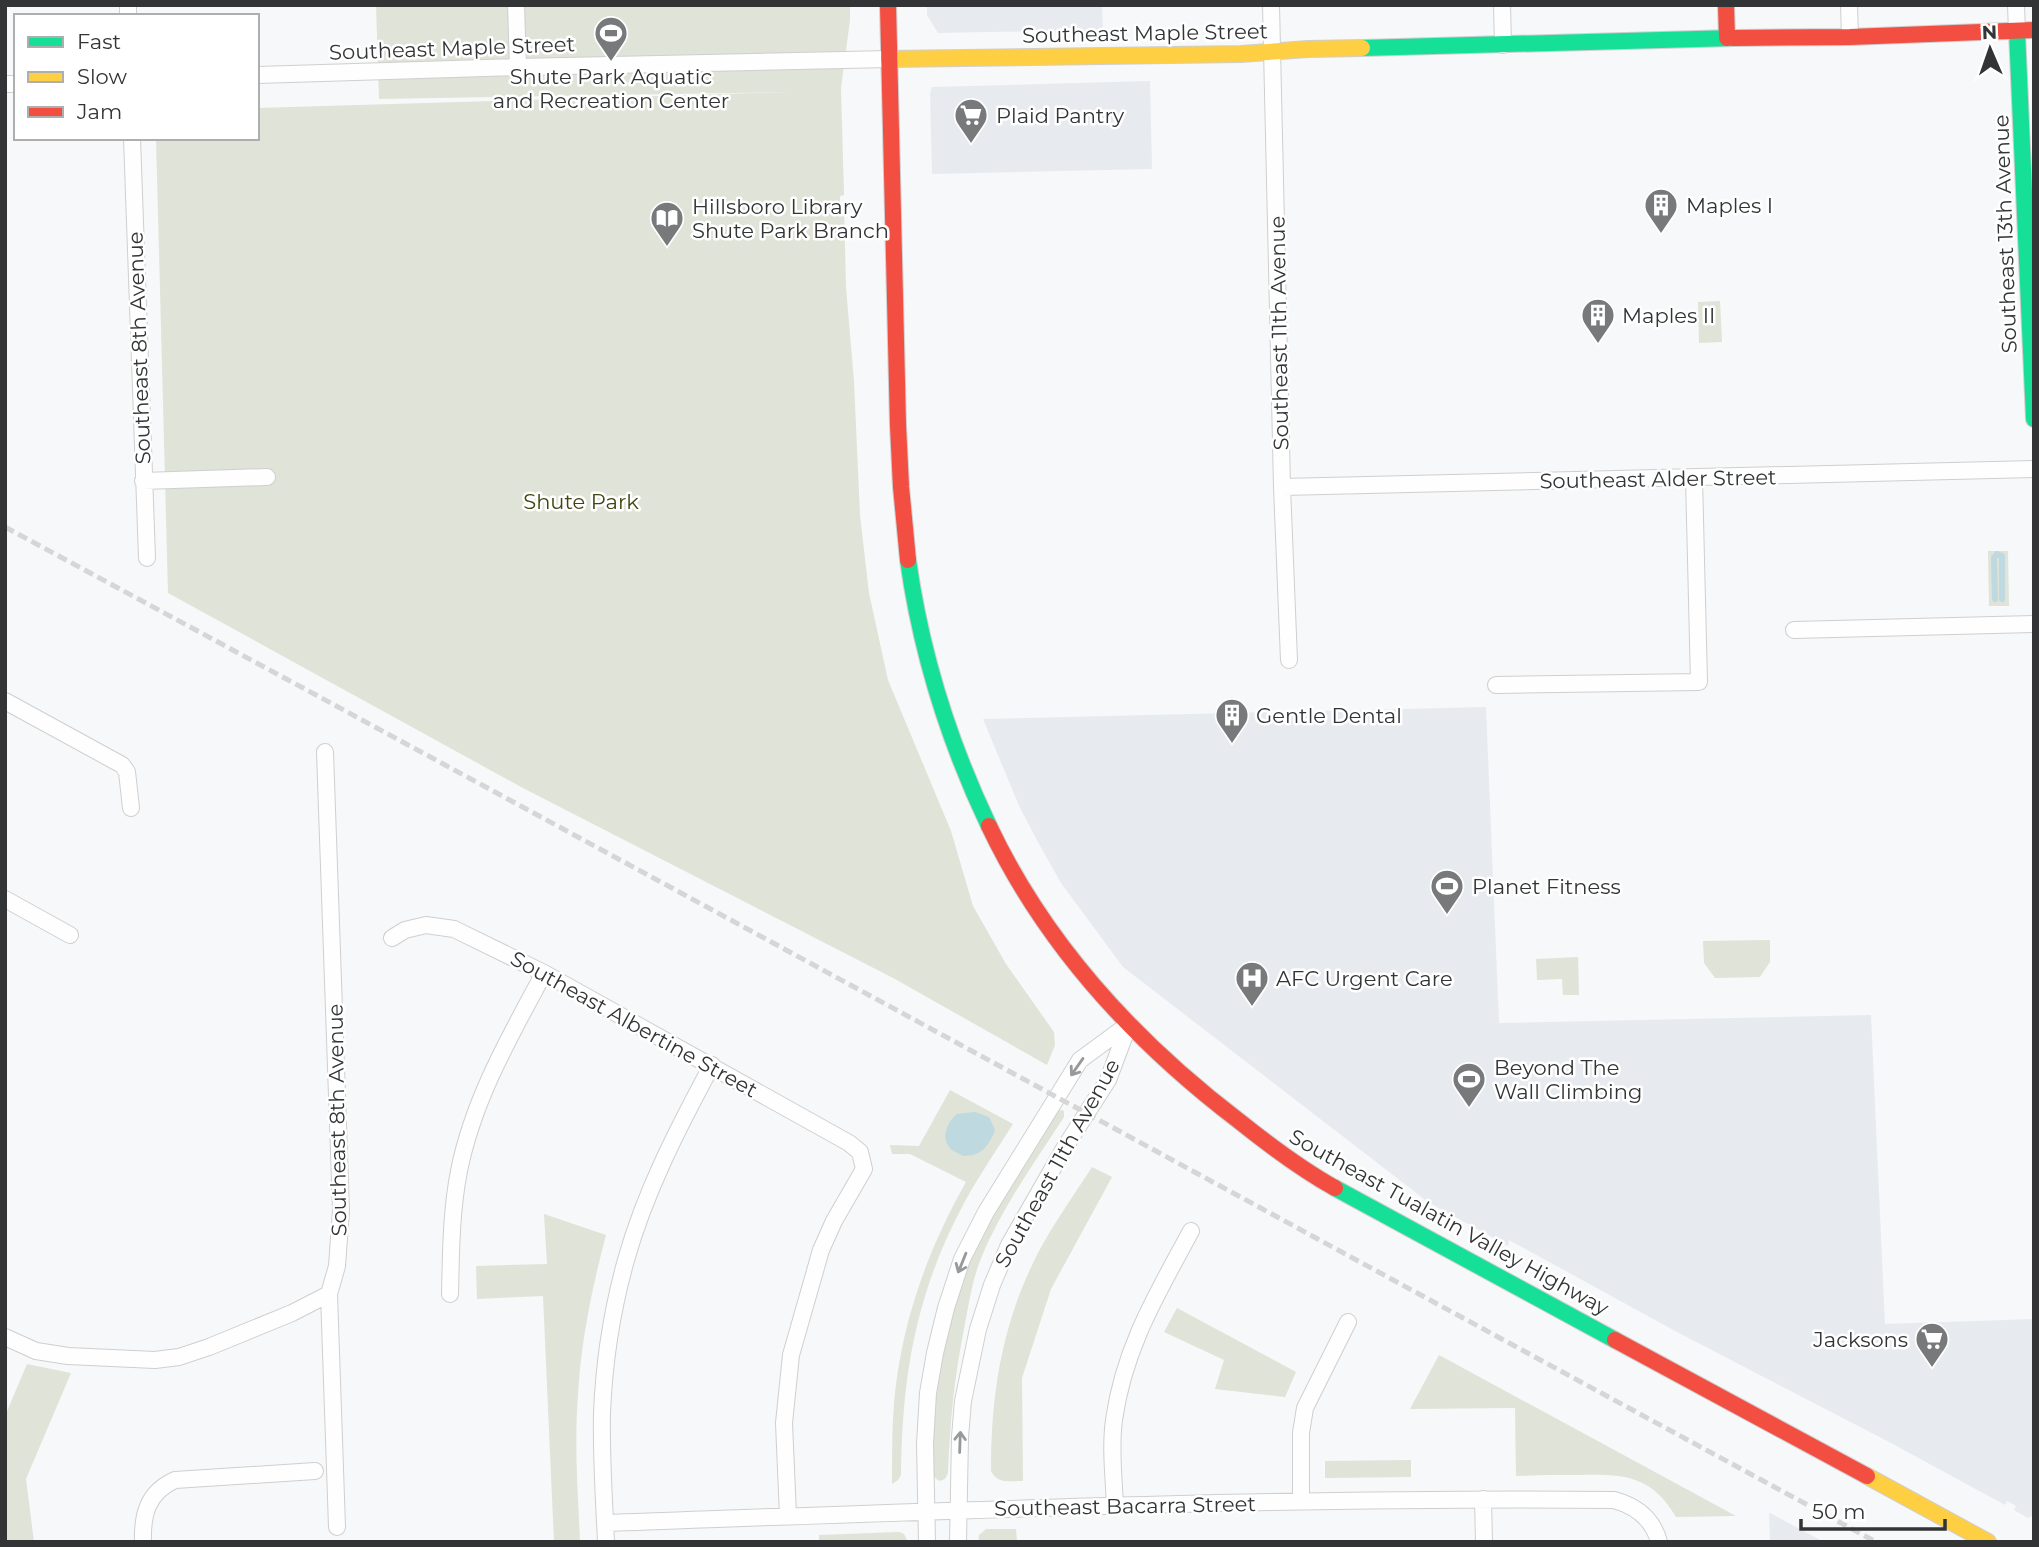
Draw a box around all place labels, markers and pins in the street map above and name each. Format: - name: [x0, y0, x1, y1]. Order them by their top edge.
- sports icon: Shute Park Aquatic and Recreation Center: [592, 14, 630, 63]
- place label: Shute Park Aquatic and Recreation Center: [493, 64, 729, 113]
- supermarket icon: Plaid Pantry: [952, 96, 990, 145]
- place label: Plaid Pantry: [996, 103, 1125, 128]
- building icon: Maples I: [1642, 186, 1680, 235]
- place label: Maples I: [1686, 193, 1773, 218]
- place label: Hillsboro Library Shute Park Branch: [692, 194, 889, 243]
- library icon: Hillsboro Library Shute Park Branch: [648, 199, 686, 248]
- building icon: Maples II: [1579, 296, 1617, 345]
- place label: Maples II: [1622, 303, 1715, 328]
- building icon: Gentle Dental: [1213, 696, 1251, 745]
- place label: Gentle Dental: [1256, 703, 1402, 728]
- sports icon: Planet Fitness: [1428, 867, 1466, 916]
- place label: Planet Fitness: [1472, 874, 1621, 899]
- hospital icon: AFC Urgent Care: [1233, 959, 1271, 1008]
- place label: AFC Urgent Care: [1276, 966, 1453, 991]
- place label: Beyond The Wall Climbing: [1494, 1055, 1642, 1104]
- sports icon: Beyond The Wall Climbing: [1450, 1060, 1488, 1109]
- supermarket icon: Jacksons: [1913, 1320, 1951, 1369]
- place label: Jacksons: [1812, 1327, 1908, 1352]

